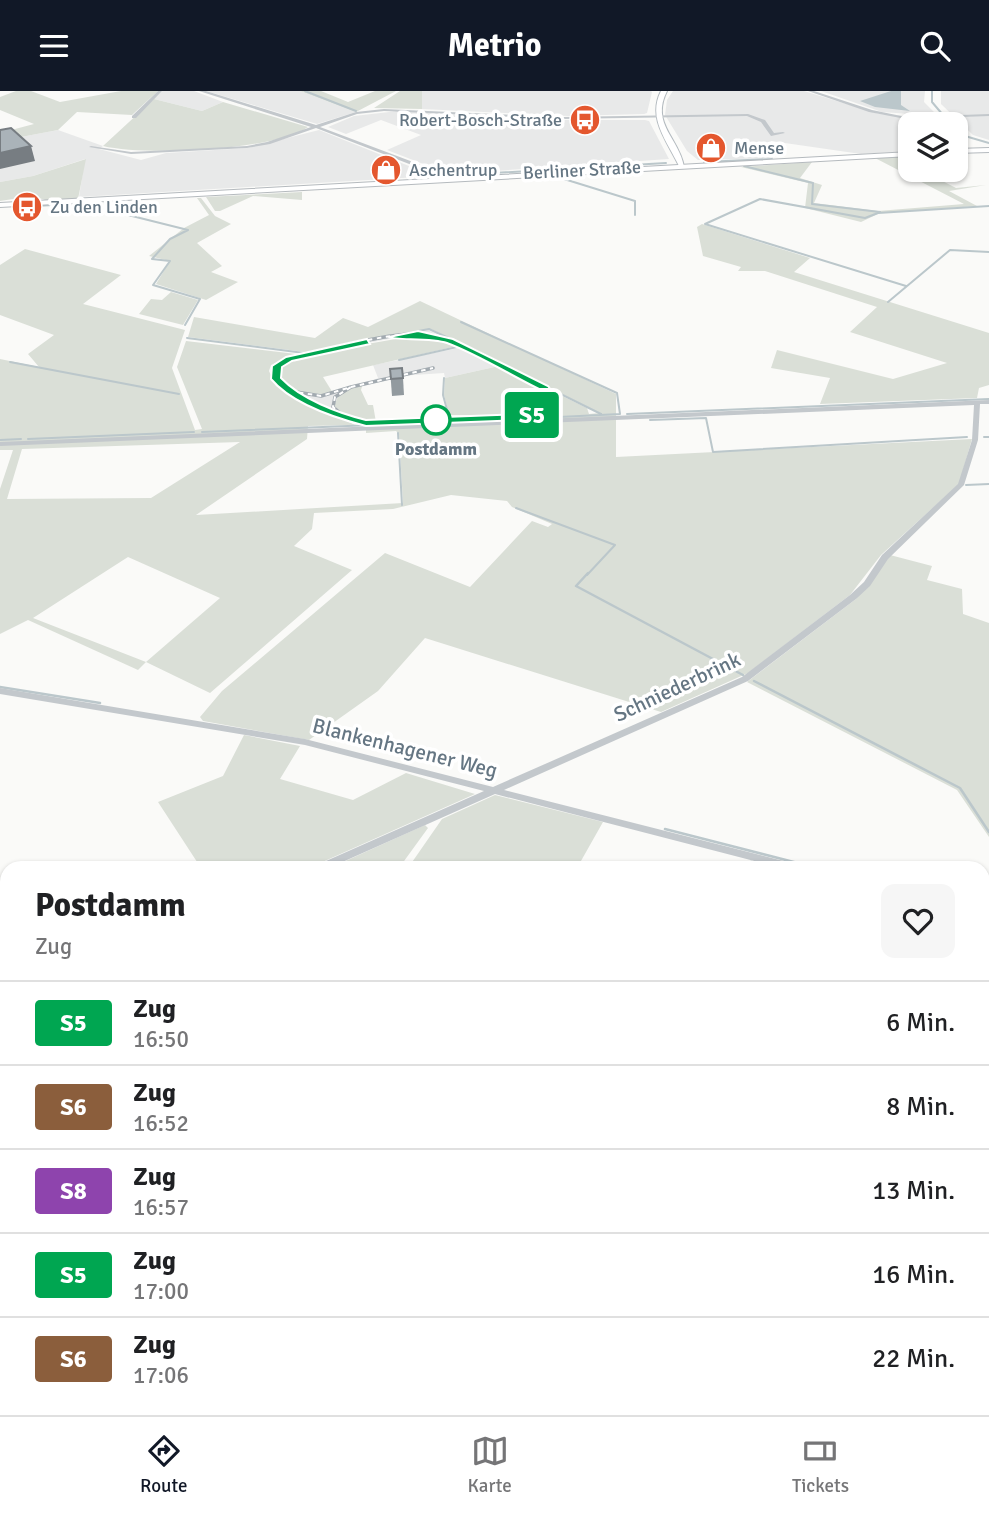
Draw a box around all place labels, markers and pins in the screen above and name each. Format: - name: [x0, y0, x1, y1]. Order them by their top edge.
- bus stop icon: Robert-Bosch-Straße: [568, 103, 602, 137]
- place label: Robert-Bosch-Straße: [399, 109, 562, 131]
- shop icon: Mense: [694, 131, 728, 165]
- place label: Mense: [734, 137, 784, 159]
- shop icon: Aschentrup: [369, 153, 403, 187]
- place label: Aschentrup: [409, 159, 497, 181]
- bus stop icon: Zu den Linden: [10, 190, 44, 224]
- place label: Zu den Linden: [50, 196, 158, 218]
- marker: Postdamm: [421, 405, 451, 435]
- place label: Postdamm: [395, 438, 477, 460]

